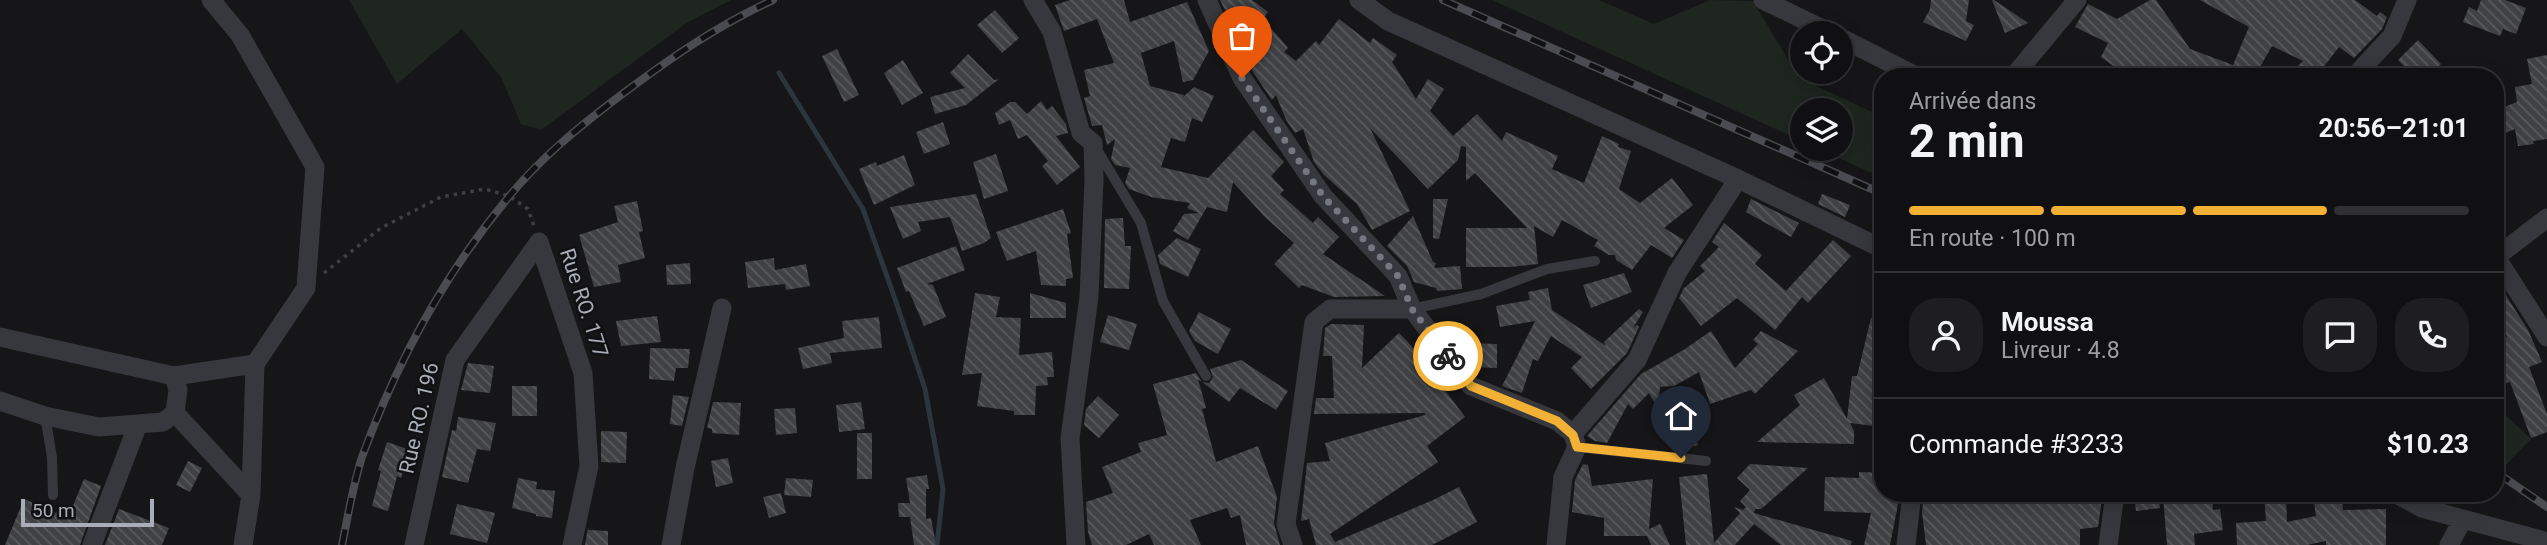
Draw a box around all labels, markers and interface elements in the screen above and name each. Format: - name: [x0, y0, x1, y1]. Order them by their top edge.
- pin: [1212, 6, 1272, 78]
- icon: bag: [1223, 17, 1261, 55]
- map controls: [1790, 21, 1853, 161]
- button: locate: [1790, 21, 1853, 84]
- text: Arrivée dans: [1909, 88, 2036, 115]
- button: layers: [1790, 98, 1853, 161]
- text: 20:56–21:01: [2319, 113, 2469, 143]
- text: 2 min: [1909, 114, 2025, 168]
- text: En route · 100 m: [1909, 225, 2076, 252]
- street label: Rue RO. 177: [555, 245, 613, 361]
- button: person: [1909, 298, 1983, 372]
- button: chat: [2303, 298, 2377, 372]
- button: phone: [2395, 298, 2469, 372]
- text: Moussa: [2001, 307, 2094, 337]
- courier: [1413, 321, 1483, 391]
- icon: bike: [1429, 337, 1467, 375]
- text: Livreur · 4.8: [2001, 337, 2120, 364]
- street label: Rue RO. 196: [395, 360, 443, 476]
- pin: [1651, 386, 1711, 458]
- icon: home: [1662, 397, 1700, 435]
- text: Commande #3233: [1909, 429, 2124, 459]
- text: $10.23: [2387, 429, 2469, 459]
- scale bar: [21, 496, 154, 528]
- text: 50 m: [32, 499, 75, 522]

